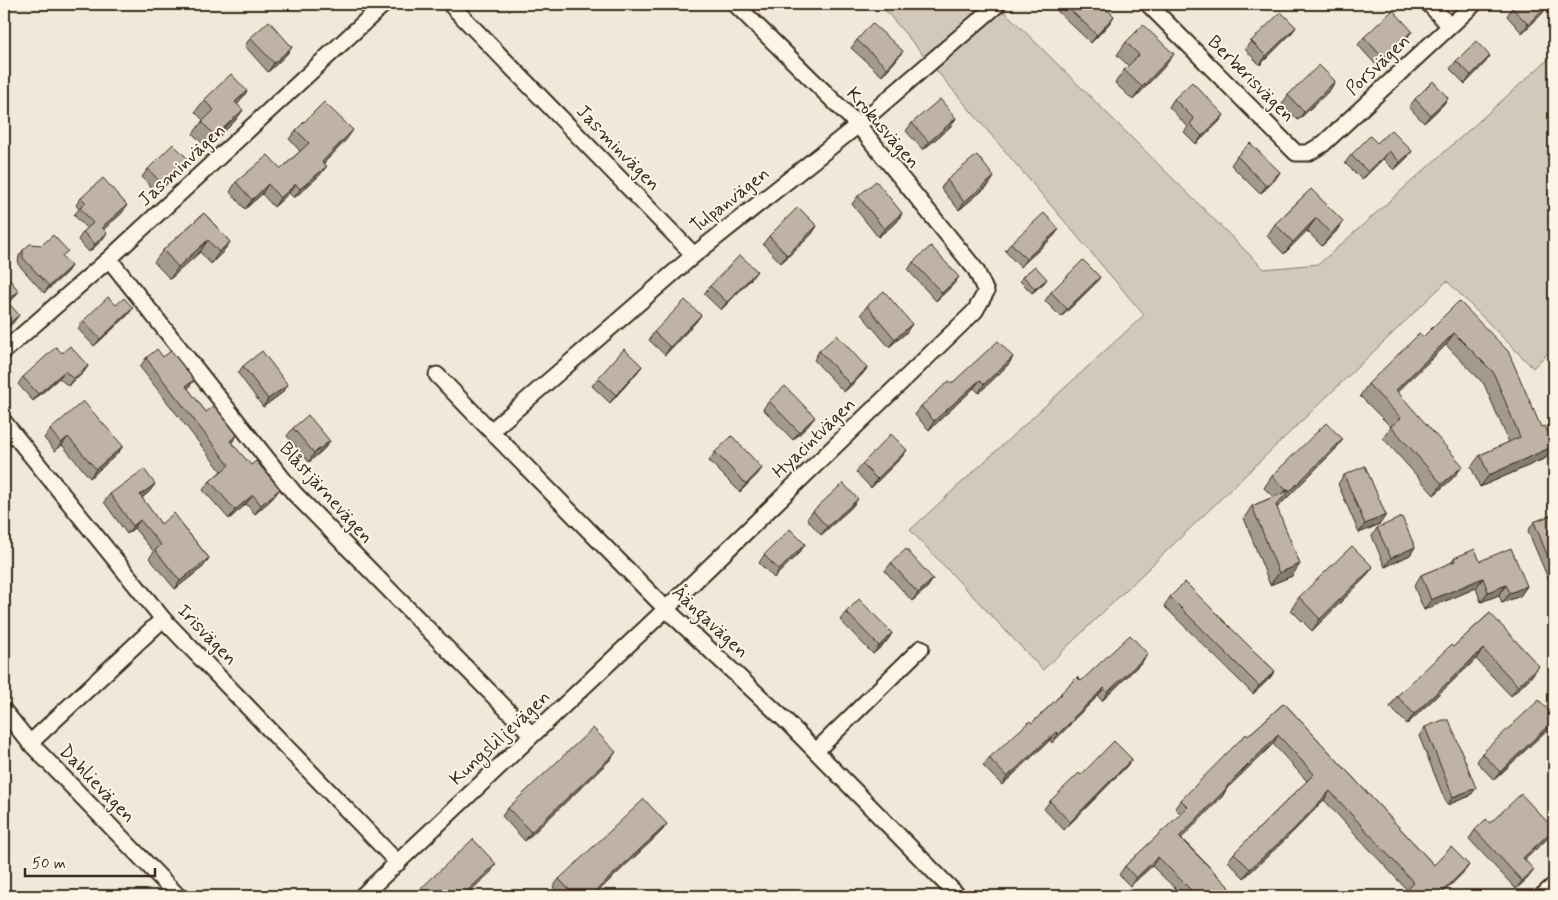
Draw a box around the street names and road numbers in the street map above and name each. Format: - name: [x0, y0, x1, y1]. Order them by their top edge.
- street label: Porsvägen: [1340, 29, 1416, 102]
- street label: Berberisvägen: [1201, 30, 1300, 129]
- street label: Krokusvägen: [840, 82, 925, 175]
- street label: Jasminvägen: [570, 99, 666, 197]
- street label: Jasminvägen: [133, 118, 232, 213]
- street label: Tulpanvägen: [685, 161, 775, 240]
- street label: Hyacintvägen: [767, 392, 862, 485]
- street label: Blåstjärnevägen: [273, 437, 379, 550]
- street label: Åängavägen: [664, 579, 754, 666]
- street label: Irisvägen: [171, 599, 243, 672]
- street label: Kungsliljevägen: [444, 685, 557, 793]
- street label: Dahlievägen: [53, 739, 141, 829]

